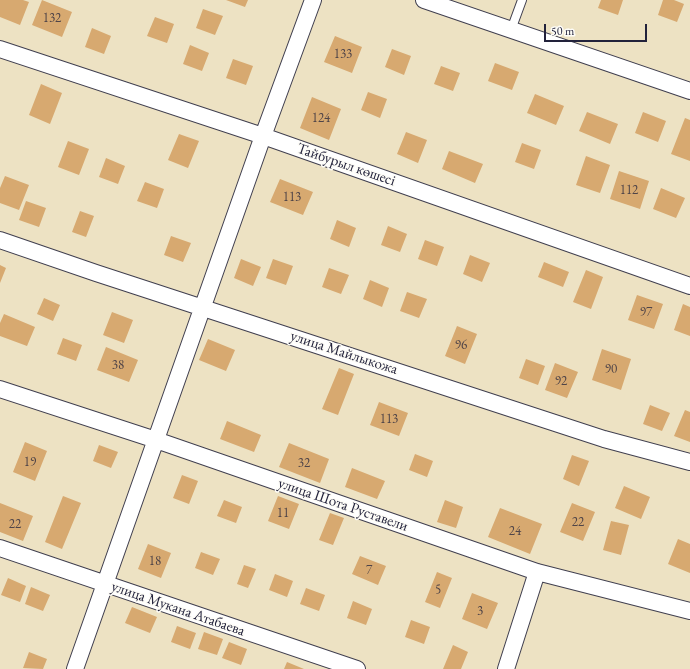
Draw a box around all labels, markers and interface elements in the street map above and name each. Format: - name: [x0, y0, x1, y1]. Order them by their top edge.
- house number: 132: [43, 10, 61, 26]
- scale bar: [546, 16, 649, 42]
- text: 50 m: [551, 23, 574, 39]
- house number: 133: [334, 46, 352, 62]
- house number: 124: [312, 110, 330, 126]
- street label: Тайбурыл көшесі: [294, 140, 398, 190]
- house number: 112: [620, 182, 638, 198]
- house number: 113: [283, 189, 301, 205]
- house number: 97: [640, 304, 652, 320]
- street label: улица Майлыкожа: [288, 327, 400, 379]
- house number: 96: [455, 337, 467, 353]
- house number: 38: [112, 357, 124, 373]
- house number: 90: [605, 361, 617, 377]
- house number: 92: [555, 373, 567, 389]
- house number: 113: [380, 411, 398, 427]
- house number: 19: [24, 454, 36, 470]
- house number: 32: [298, 455, 310, 471]
- street label: улица Шота Руставели: [276, 474, 410, 536]
- house number: 11: [277, 505, 289, 521]
- house number: 22: [572, 514, 584, 530]
- house number: 22: [9, 516, 21, 532]
- house number: 24: [509, 523, 521, 539]
- house number: 18: [149, 553, 161, 569]
- house number: 7: [366, 562, 372, 578]
- street label: улица Мукана Атабаева: [109, 578, 247, 640]
- house number: 5: [435, 582, 441, 598]
- house number: 3: [477, 603, 483, 619]

